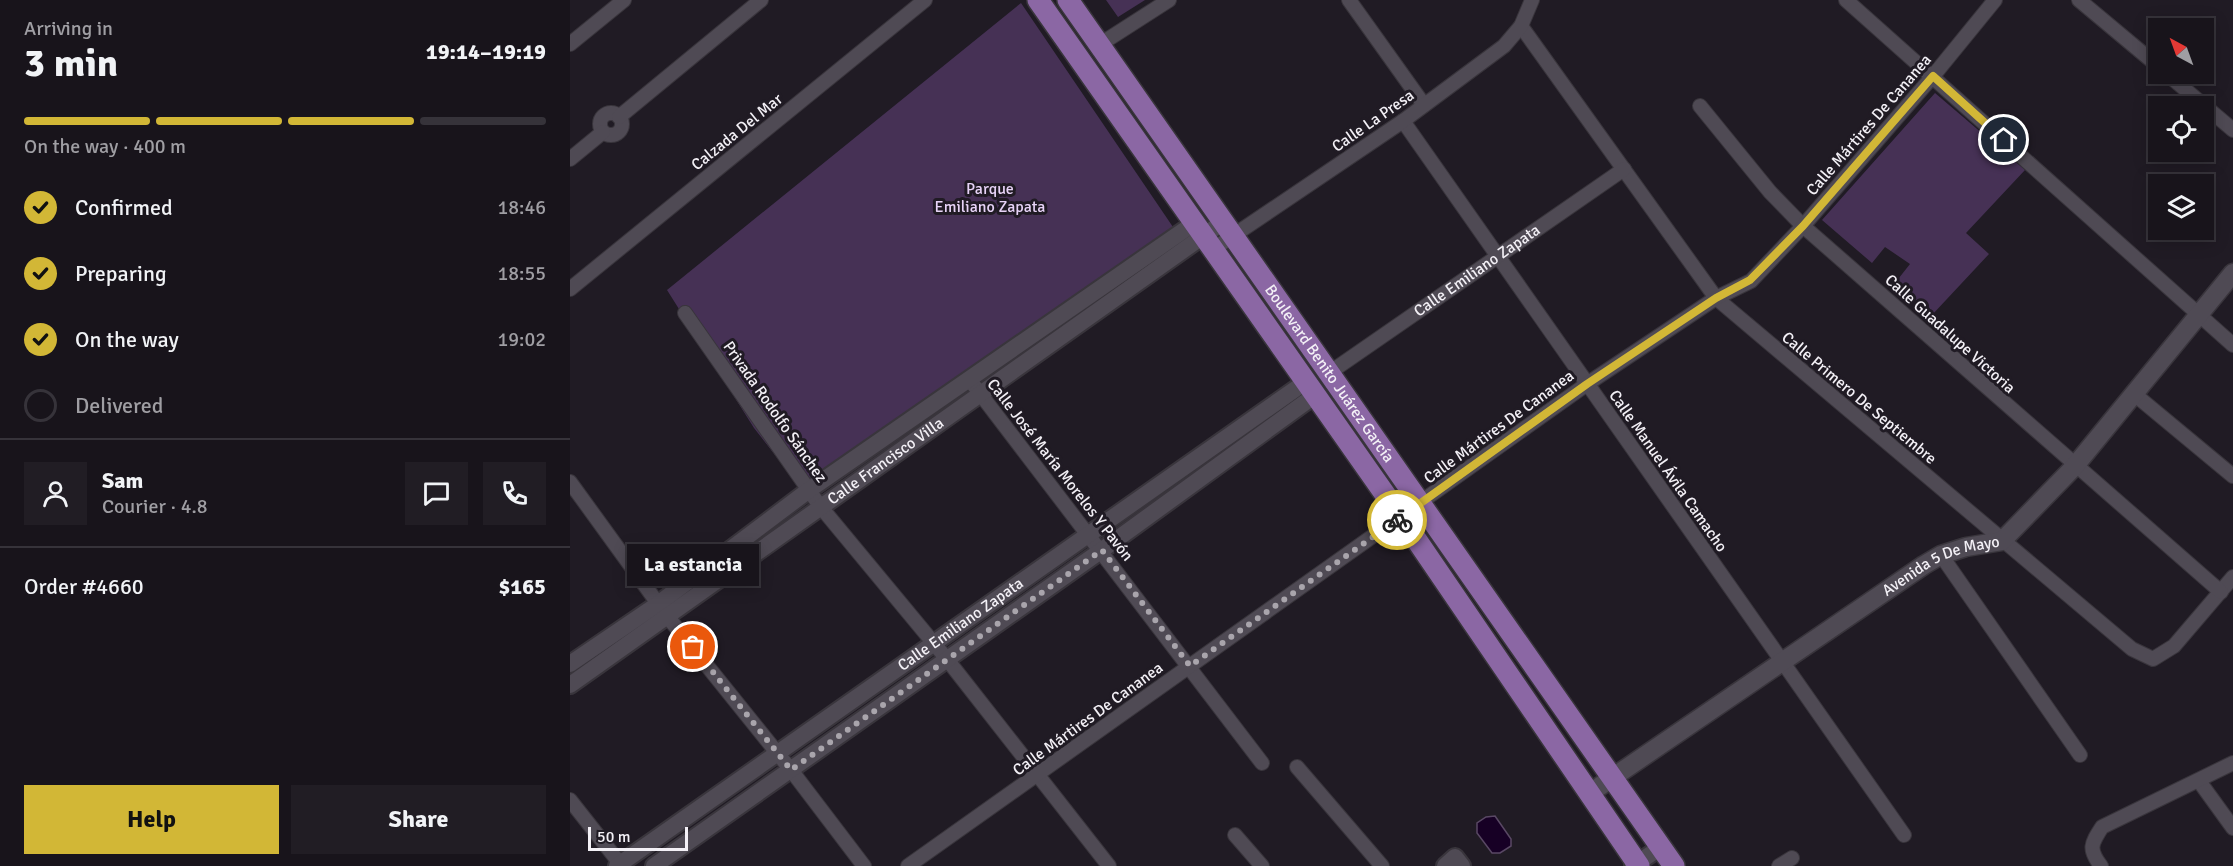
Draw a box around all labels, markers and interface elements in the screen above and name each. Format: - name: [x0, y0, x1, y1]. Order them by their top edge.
- text: Arriving in: [24, 16, 113, 41]
- north arrow: [2148, 18, 2214, 84]
- map controls: [2148, 18, 2214, 240]
- text: 19:14–19:19: [426, 38, 546, 65]
- text: 3 min: [24, 39, 118, 87]
- street label: Calle Mártires De Cananea: [1802, 50, 1936, 200]
- street label: Calle La Presa: [1328, 85, 1418, 157]
- street label: Calzada Del Mar: [687, 89, 787, 175]
- button: locate: [2148, 96, 2214, 162]
- pin: [1978, 114, 2029, 165]
- icon: home: [1987, 123, 2020, 156]
- text: On the way · 400 m: [24, 134, 186, 159]
- button: layers: [2148, 174, 2214, 240]
- park label: Parque Emiliano Zapata: [935, 179, 1045, 217]
- icon: check: [24, 191, 57, 224]
- text: Confirmed: [75, 194, 173, 221]
- text: 18:46: [497, 195, 546, 220]
- street label: Calle Emiliano Zapata: [1410, 220, 1544, 321]
- icon: check: [24, 257, 57, 290]
- text: Preparing: [75, 260, 167, 287]
- text: 18:55: [497, 261, 546, 286]
- street label: Calle Guadalupe Victoria: [1881, 270, 2019, 398]
- street label: Boulevard Benito Juárez García: [1260, 281, 1399, 467]
- icon: check: [24, 323, 57, 356]
- text: On the way: [75, 326, 179, 353]
- text: 19:02: [497, 327, 546, 352]
- street label: Calle Primero De Septiembre: [1778, 327, 1940, 469]
- street label: Privada Rodolfo Sánchez: [719, 338, 831, 486]
- street label: Calle Mártires De Cananea: [1420, 366, 1578, 488]
- street label: Calle José María Morelos Y Pavón: [983, 375, 1137, 565]
- street label: Calle Manuel Ávila Camacho: [1604, 386, 1732, 556]
- text: Delivered: [75, 392, 163, 419]
- street label: Calle Francisco Villa: [824, 413, 948, 509]
- button: person: [24, 462, 87, 525]
- button: chat: [405, 462, 468, 525]
- button: phone: [483, 462, 546, 525]
- text: Sam: [102, 467, 143, 494]
- courier: [1367, 490, 1427, 550]
- text: Courier · 4.8: [102, 494, 208, 519]
- icon: bike: [1381, 504, 1414, 537]
- street label: Avenida 5 De Mayo: [1878, 532, 2001, 601]
- callout: La estancia: [627, 545, 759, 587]
- text: La estancia: [644, 552, 742, 577]
- text: Order #4660: [24, 573, 144, 600]
- text: $165: [498, 573, 546, 600]
- street label: Calle Emiliano Zapata: [894, 573, 1027, 676]
- pin: [667, 621, 718, 672]
- icon: bag: [676, 630, 709, 663]
- street label: Calle Mártires De Cananea: [1009, 658, 1167, 780]
- button: Help: [24, 785, 279, 854]
- button: Share: [291, 785, 546, 854]
- scale bar: [588, 824, 688, 852]
- text: 50 m: [597, 827, 631, 847]

